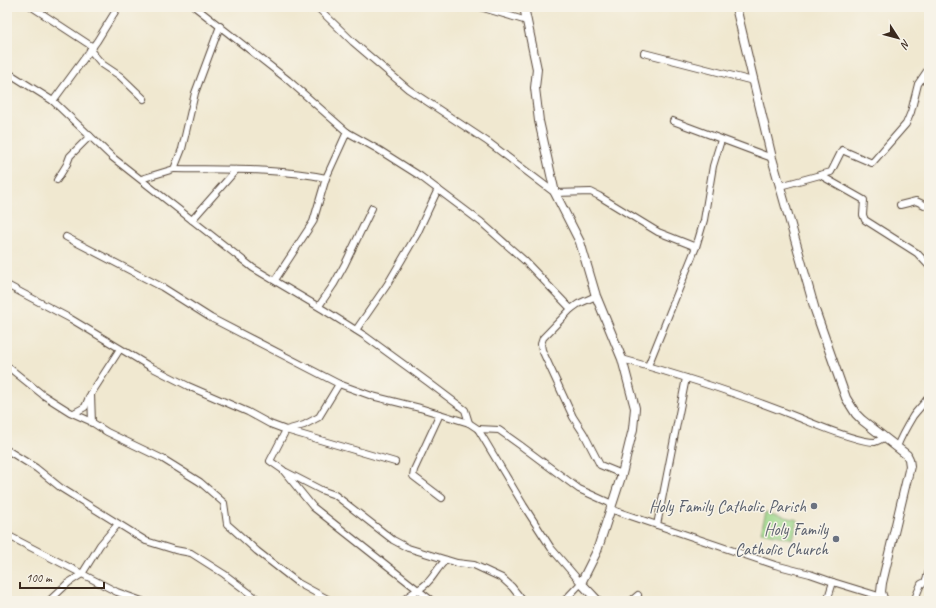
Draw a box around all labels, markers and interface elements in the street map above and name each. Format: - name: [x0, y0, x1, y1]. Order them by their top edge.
- north arrow: [878, 18, 918, 58]
- text: N: [897, 37, 914, 53]
- place label: Holy Family Catholic Parish: [649, 496, 806, 517]
- marker: Holy Family Catholic Parish: [809, 501, 819, 511]
- place label: Holy Family Catholic Church: [735, 519, 829, 560]
- marker: Holy Family Catholic Church: [831, 534, 841, 544]
- scale bar: [20, 564, 104, 590]
- text: 100 m: [26, 570, 53, 586]

